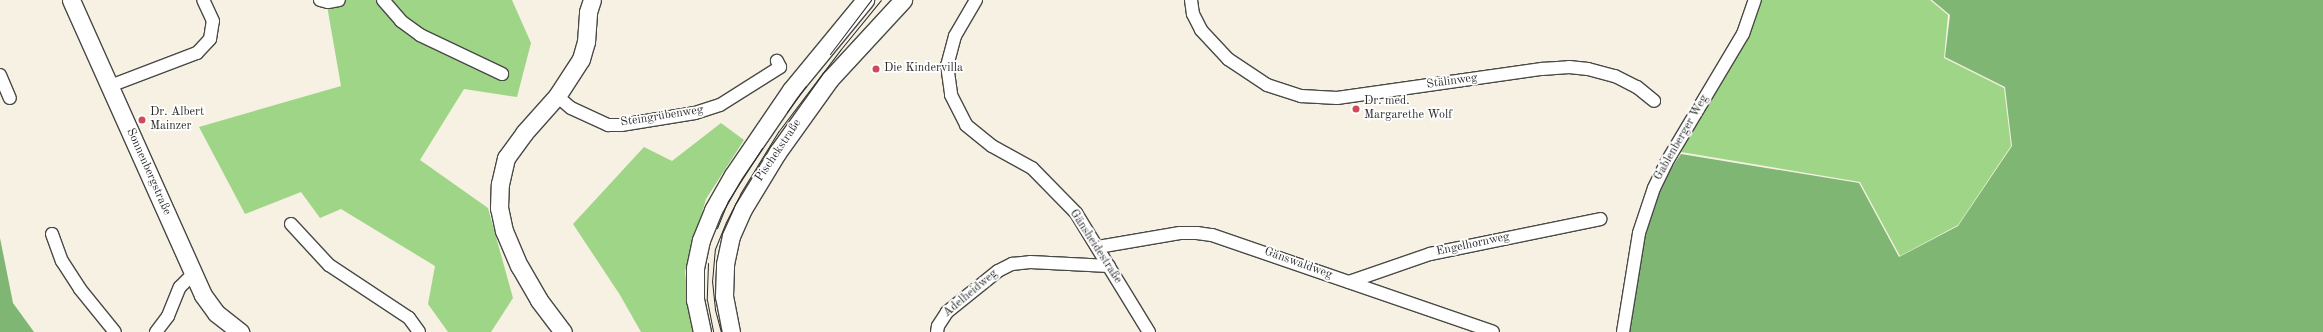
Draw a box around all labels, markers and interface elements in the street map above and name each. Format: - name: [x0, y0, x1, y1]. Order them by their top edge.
- place label: Die Kindervilla: [884, 62, 963, 76]
- marker: Die Kindervilla: [871, 64, 881, 74]
- street label: Stälinweg: [1426, 71, 1478, 93]
- street label: Gablenberger Weg: [1652, 93, 1712, 183]
- place label: Dr. med. Margarethe Wolf: [1364, 95, 1452, 123]
- street label: Steingrübenweg: [620, 103, 704, 131]
- marker: Dr. med. Margarethe Wolf: [1351, 104, 1361, 114]
- place label: Dr. Albert Mainzer: [150, 106, 204, 134]
- marker: Dr. Albert Mainzer: [137, 115, 147, 125]
- street label: Pischekstraße: [753, 117, 805, 185]
- street label: Sonnenbergstraße: [122, 126, 174, 218]
- street label: Gänsheidestraße: [1066, 207, 1124, 287]
- street label: Engelhornweg: [1435, 230, 1511, 260]
- street label: Gänswaldweg: [1262, 245, 1334, 283]
- street label: Adelheidweg: [941, 267, 1001, 321]

